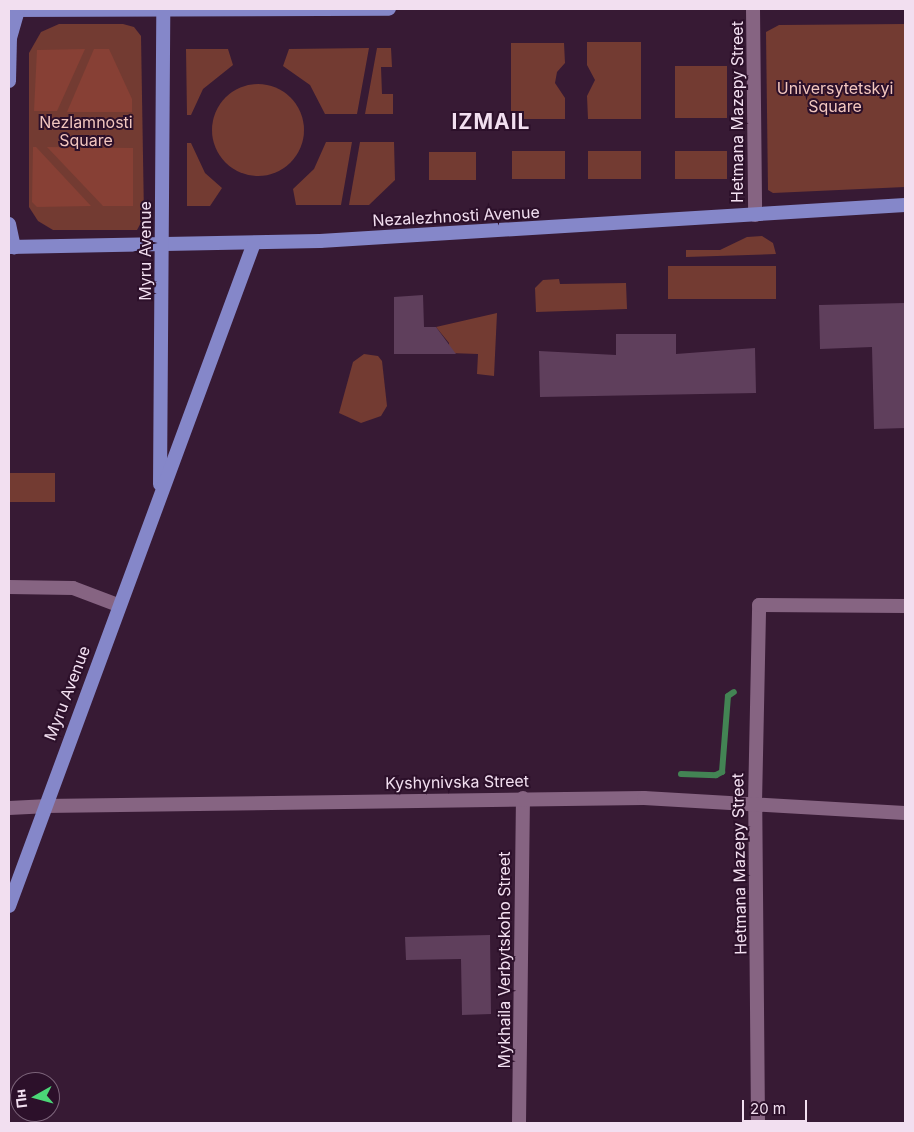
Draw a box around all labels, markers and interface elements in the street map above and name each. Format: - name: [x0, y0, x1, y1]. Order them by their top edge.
- street label: Hetmana Mazepy Street: [727, 21, 747, 203]
- park label: Universytetskyi Square: [777, 78, 893, 116]
- district label: IZMAIL: [451, 109, 531, 135]
- park label: Nezlamnosti Square: [39, 112, 133, 150]
- street label: Myru Avenue: [135, 201, 155, 301]
- street label: Nezalezhnosti Avenue: [372, 202, 540, 230]
- street label: Myru Avenue: [40, 643, 94, 743]
- street label: Kyshynivska Street: [385, 771, 529, 793]
- street label: Hetmana Mazepy Street: [728, 773, 750, 955]
- street label: Mykhaila Verbytskoho Street: [494, 852, 514, 1068]
- north arrow: [10, 1072, 60, 1122]
- text: Пн: [11, 1088, 30, 1109]
- scale bar: [744, 1090, 809, 1122]
- text: 20 m: [750, 1099, 786, 1118]

